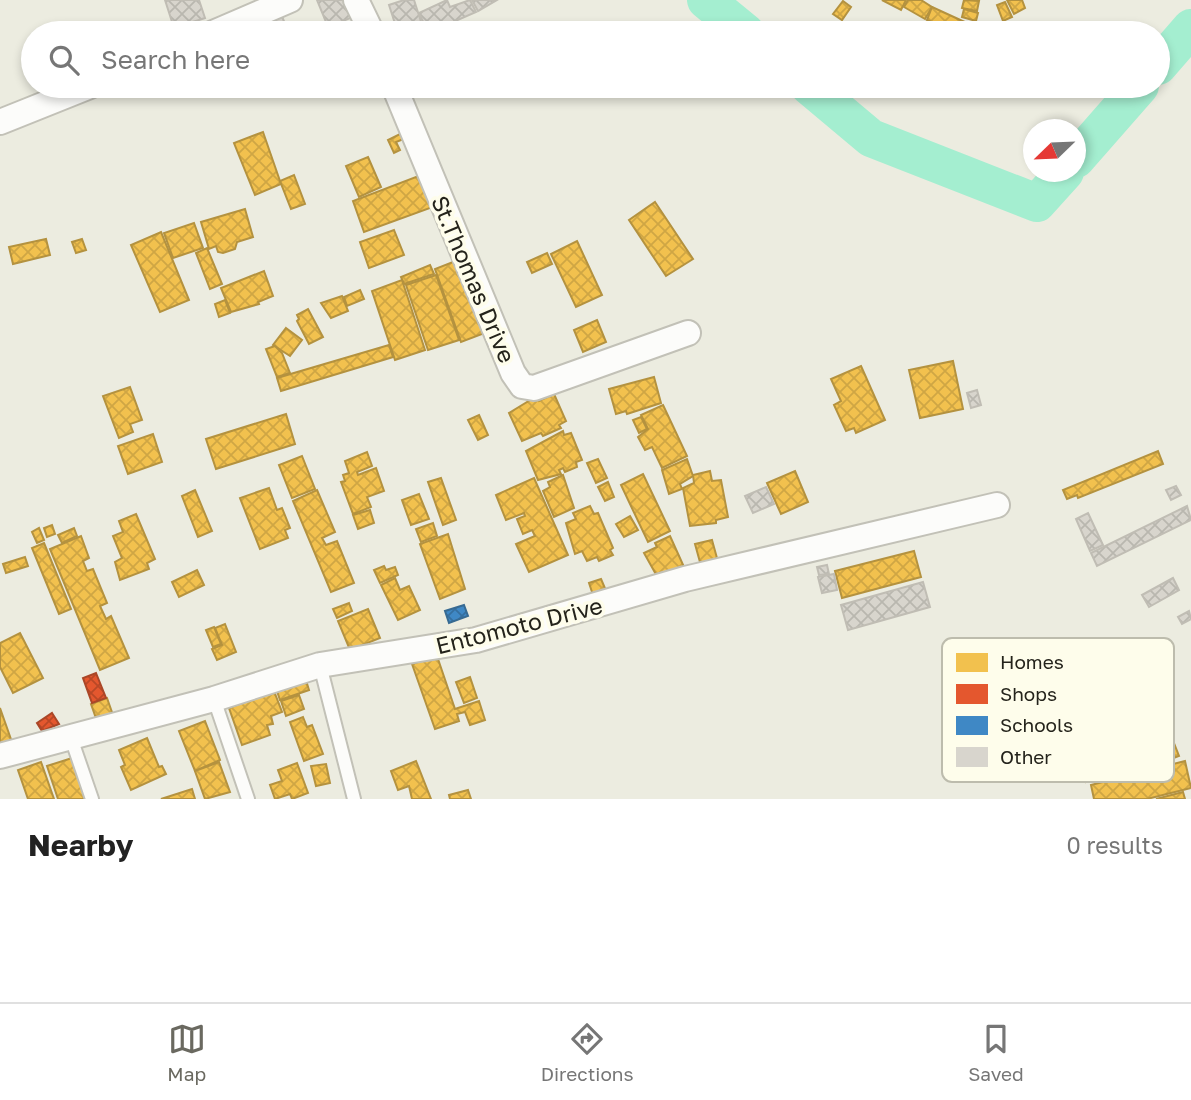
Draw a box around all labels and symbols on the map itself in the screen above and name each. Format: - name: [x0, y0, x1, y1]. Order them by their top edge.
- north arrow: [1023, 119, 1086, 182]
- street label: St.Thomas Drive: [426, 191, 522, 367]
- street label: Entomoto Drive: [433, 591, 605, 659]
- legend: [942, 638, 1174, 782]
- text: Homes: [1000, 650, 1064, 673]
- text: Shops: [1000, 682, 1057, 705]
- text: Schools: [1000, 713, 1073, 736]
- text: Other: [1000, 745, 1052, 768]

